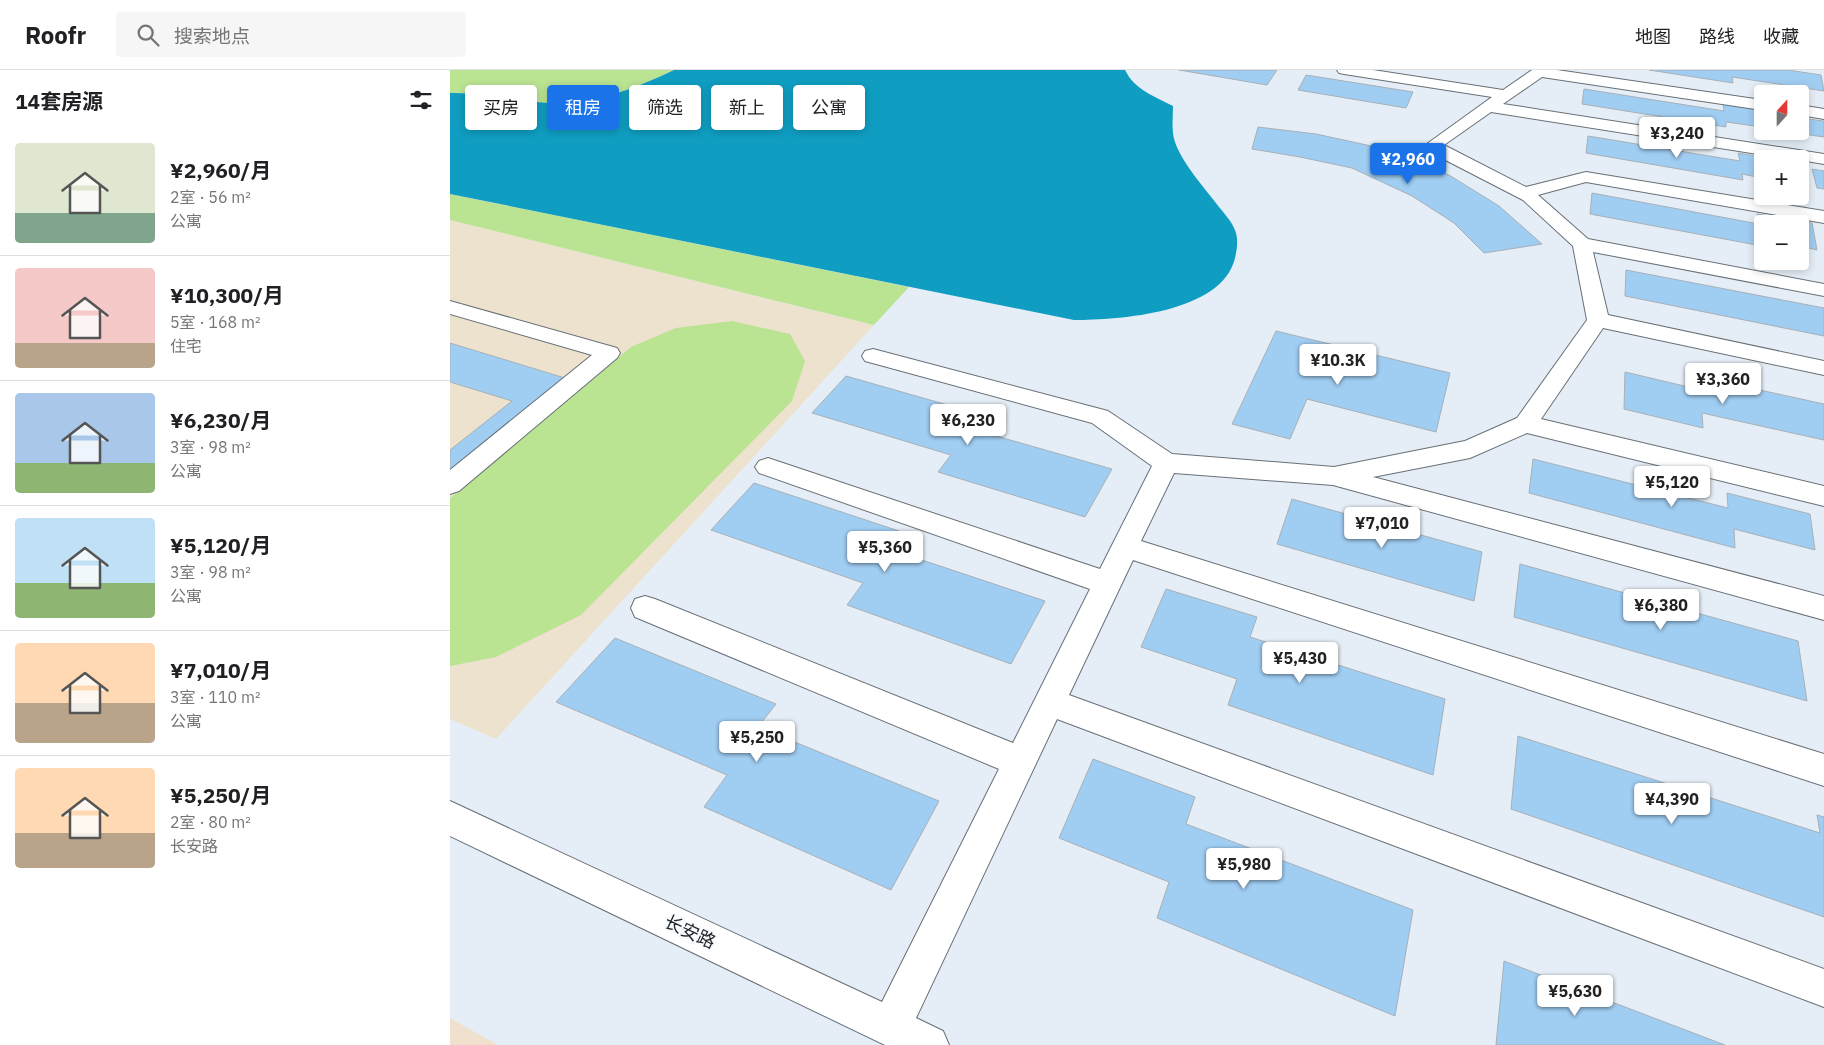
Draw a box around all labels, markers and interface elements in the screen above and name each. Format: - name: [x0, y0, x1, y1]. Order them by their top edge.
- search box: [116, 12, 466, 57]
- text: Roofr: [25, 19, 86, 51]
- icon: search: [134, 21, 162, 49]
- text: 搜索地点: [174, 24, 250, 48]
- text: 地图: [1635, 25, 1671, 48]
- text: 路线: [1699, 25, 1735, 48]
- text: 收藏: [1763, 25, 1799, 48]
- chip: 买房: [465, 85, 537, 130]
- chip: 租房: [547, 85, 619, 130]
- chip: 筛选: [629, 85, 701, 130]
- chip: 新上: [711, 85, 783, 130]
- chip: 公寓: [793, 85, 865, 130]
- north arrow: [1754, 85, 1809, 140]
- map controls: [1754, 85, 1809, 270]
- icon: filters: [407, 86, 435, 114]
- text: 14套房源: [15, 87, 103, 115]
- pin: ¥3,240: [1636, 116, 1718, 159]
- text: ¥3,240: [1650, 123, 1704, 143]
- pin: ¥2,960: [1367, 142, 1449, 185]
- text: ¥2,960: [1381, 149, 1435, 169]
- button: +: [1754, 150, 1809, 205]
- text: ¥2,960/月: [170, 156, 271, 184]
- icon: home: [55, 163, 115, 223]
- text: 2室 · 56 m²: [170, 187, 251, 207]
- text: 公寓: [170, 211, 202, 231]
- button: −: [1754, 215, 1809, 270]
- text: ¥10,300/月: [170, 281, 284, 309]
- icon: home: [55, 288, 115, 348]
- text: 5室 · 168 m²: [170, 312, 260, 332]
- text: 住宅: [170, 336, 202, 356]
- pin: ¥10.3K: [1297, 344, 1379, 386]
- text: ¥10.3K: [1310, 350, 1366, 370]
- pin: ¥3,360: [1682, 362, 1764, 405]
- text: ¥3,360: [1696, 369, 1750, 389]
- pin: ¥6,230: [927, 404, 1009, 446]
- text: ¥6,230/月: [170, 406, 271, 434]
- text: ¥6,230: [941, 410, 995, 430]
- icon: home: [55, 413, 115, 473]
- text: 3室 · 98 m²: [170, 437, 251, 457]
- text: 公寓: [170, 461, 202, 481]
- pin: ¥5,120: [1631, 466, 1713, 508]
- text: ¥5,120: [1645, 472, 1699, 492]
- pin: ¥7,010: [1341, 506, 1423, 549]
- text: ¥7,010: [1355, 513, 1409, 533]
- pin: ¥5,360: [844, 530, 926, 573]
- text: ¥5,120/月: [170, 531, 271, 559]
- text: ¥5,360: [858, 537, 912, 557]
- icon: home: [55, 538, 115, 598]
- text: 3室 · 98 m²: [170, 562, 251, 582]
- text: 公寓: [170, 586, 202, 606]
- pin: ¥6,380: [1620, 588, 1702, 631]
- text: ¥6,380: [1634, 595, 1688, 615]
- pin: ¥5,430: [1259, 642, 1341, 684]
- text: ¥5,430: [1273, 648, 1327, 668]
- text: ¥7,010/月: [170, 656, 271, 684]
- icon: home: [55, 663, 115, 723]
- text: 3室 · 110 m²: [170, 687, 260, 707]
- text: 公寓: [170, 711, 202, 731]
- pin: ¥5,250: [716, 720, 798, 763]
- text: ¥5,250: [730, 727, 784, 747]
- text: ¥5,250/月: [170, 781, 271, 809]
- pin: ¥4,390: [1631, 782, 1713, 825]
- icon: home: [55, 788, 115, 848]
- text: ¥4,390: [1645, 789, 1699, 809]
- text: 2室 · 80 m²: [170, 812, 251, 832]
- text: 长安路: [170, 836, 218, 856]
- pin: ¥5,980: [1203, 848, 1285, 890]
- text: ¥5,980: [1217, 854, 1271, 874]
- street label: 长安路: [661, 910, 720, 953]
- pin: ¥5,630: [1534, 974, 1616, 1017]
- text: ¥5,630: [1548, 981, 1602, 1001]

